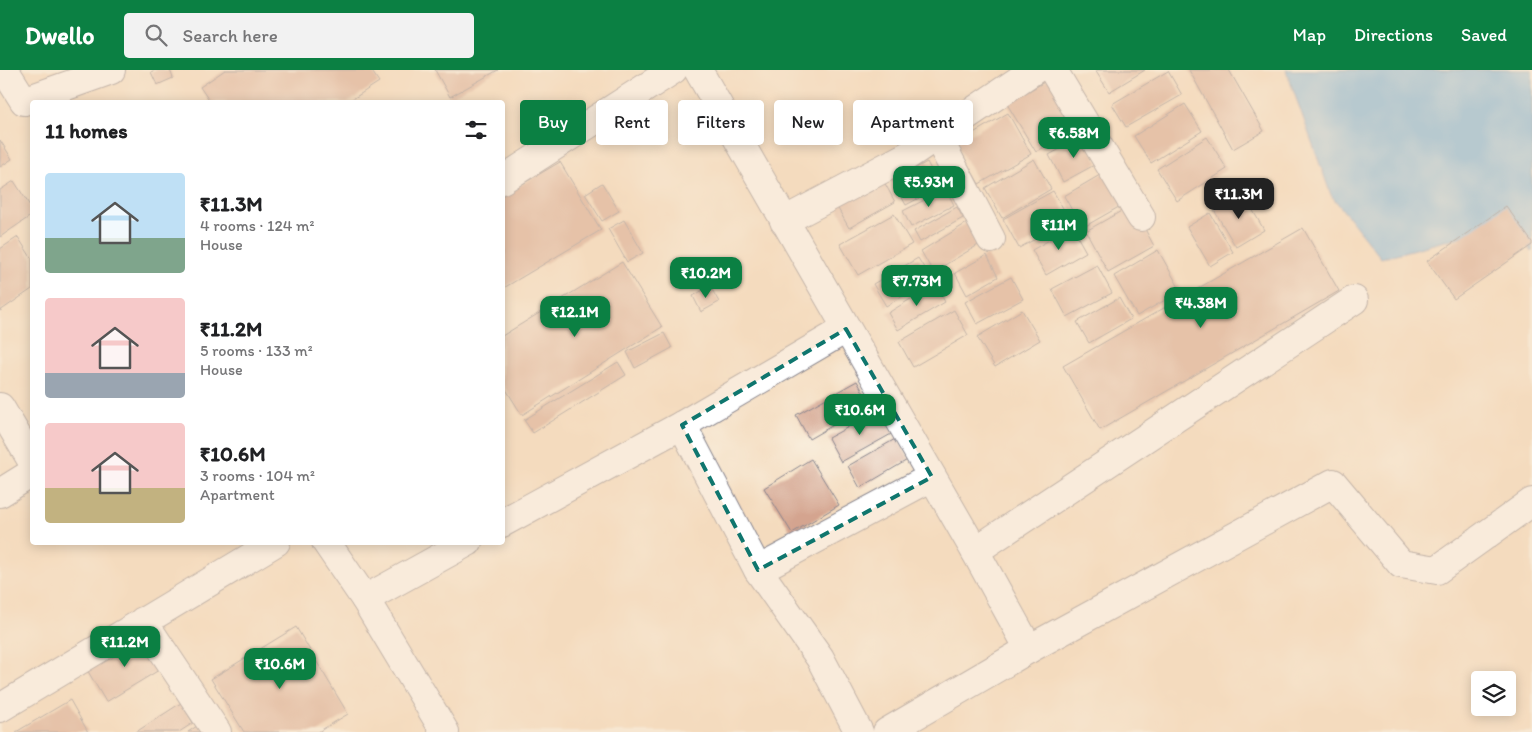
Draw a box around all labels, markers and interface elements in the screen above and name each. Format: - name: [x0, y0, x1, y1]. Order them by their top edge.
- search box: [124, 13, 474, 58]
- text: Dwello: [25, 21, 94, 50]
- icon: search: [142, 21, 170, 49]
- text: Search here: [182, 24, 278, 47]
- text: Map: [1293, 24, 1326, 46]
- text: Directions: [1354, 24, 1433, 46]
- text: Saved: [1461, 24, 1507, 46]
- chip: Buy: [520, 100, 586, 145]
- chip: Rent: [596, 100, 668, 145]
- chip: Filters: [678, 100, 764, 145]
- chip: New: [774, 100, 843, 145]
- chip: Apartment: [853, 100, 973, 145]
- icon: filters: [462, 116, 490, 144]
- pin: ₹6.58M: [1033, 116, 1115, 159]
- text: 11 homes: [45, 118, 128, 143]
- text: ₹6.58M: [1049, 123, 1099, 142]
- pin: ₹5.93M: [888, 166, 970, 208]
- text: ₹5.93M: [904, 172, 954, 191]
- pin: ₹11.3M: [1198, 178, 1280, 220]
- text: ₹11.3M: [1215, 184, 1263, 203]
- text: ₹11.3M: [200, 191, 263, 216]
- icon: home: [85, 193, 145, 253]
- pin: ₹11M: [1029, 208, 1089, 251]
- text: ₹11M: [1041, 215, 1077, 234]
- text: 4 rooms · 124 m²: [200, 216, 315, 235]
- text: House: [200, 235, 243, 254]
- pin: ₹10.2M: [665, 256, 747, 299]
- text: ₹10.2M: [681, 263, 731, 282]
- pin: ₹7.73M: [876, 264, 958, 307]
- text: ₹7.73M: [893, 271, 941, 290]
- pin: ₹4.38M: [1160, 286, 1242, 329]
- text: ₹4.38M: [1175, 293, 1227, 312]
- pin: ₹12.1M: [534, 296, 616, 338]
- text: ₹12.1M: [551, 302, 599, 321]
- text: ₹11.2M: [200, 316, 262, 341]
- icon: home: [85, 318, 145, 378]
- text: 5 rooms · 133 m²: [200, 341, 313, 360]
- text: House: [200, 360, 243, 379]
- pin: ₹10.6M: [819, 394, 901, 436]
- text: ₹10.6M: [835, 400, 885, 419]
- text: ₹10.6M: [200, 441, 266, 466]
- icon: home: [85, 443, 145, 503]
- text: 3 rooms · 104 m²: [200, 466, 315, 485]
- text: Apartment: [200, 485, 275, 504]
- pin: ₹11.2M: [84, 626, 166, 668]
- text: ₹11.2M: [101, 632, 149, 651]
- pin: ₹10.6M: [239, 648, 321, 690]
- text: ₹10.6M: [255, 654, 305, 673]
- map controls: [1471, 671, 1516, 716]
- button: layers: [1471, 671, 1516, 716]

